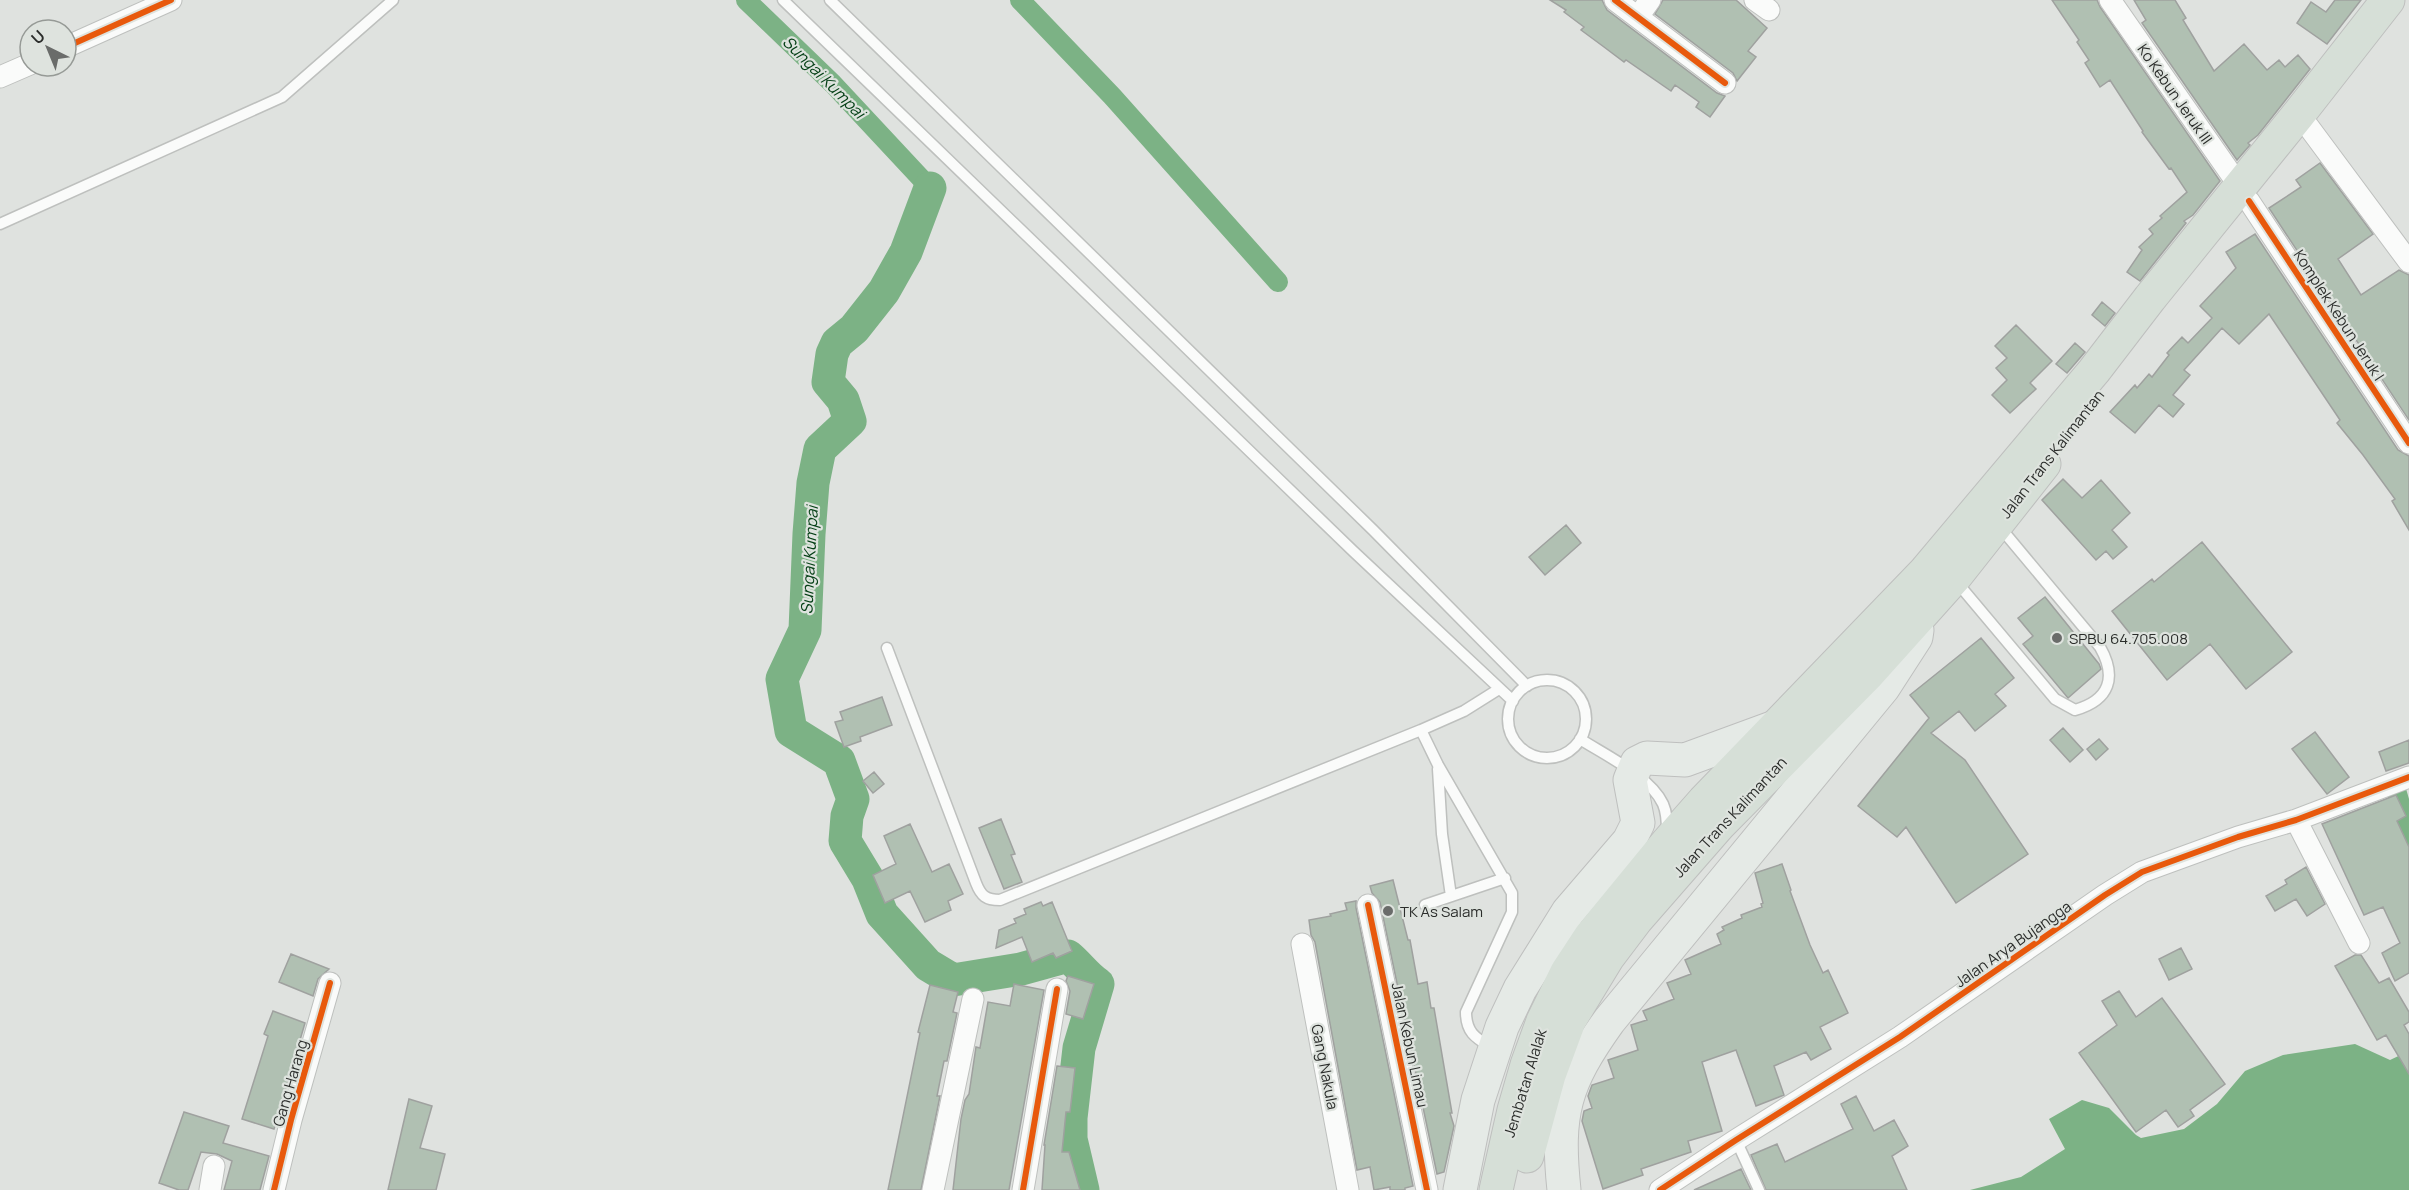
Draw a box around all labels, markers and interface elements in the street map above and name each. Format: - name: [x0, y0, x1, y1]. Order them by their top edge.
- north arrow: [18, 18, 78, 78]
- text: U: [26, 25, 49, 49]
- water label: Sungai Kumpai: [778, 31, 872, 125]
- street label: Ko Kebun Jeruk III: [2133, 40, 2217, 148]
- street label: Komplek Kebun Jeruk I: [2289, 245, 2389, 385]
- street label: Jalan Trans Kalimantan: [1995, 385, 2109, 523]
- water label: Sungai Kumpai: [795, 503, 823, 615]
- place label: SPBU 64.705.008: [2069, 628, 2188, 649]
- marker: SPBU 64.705.008: [2050, 631, 2064, 645]
- street label: Jalan Trans Kalimantan: [1668, 752, 1792, 882]
- street label: Jalan Arya Bujangga: [1950, 896, 2076, 992]
- place label: TK As Salam: [1400, 901, 1483, 922]
- marker: TK As Salam: [1381, 904, 1395, 918]
- street label: Jalan Kebun Limau: [1387, 981, 1433, 1109]
- street label: Gang Nakula: [1306, 1023, 1344, 1111]
- street label: Jembatan Alalak: [1499, 1026, 1552, 1140]
- street label: Gang Harang: [268, 1037, 312, 1129]

